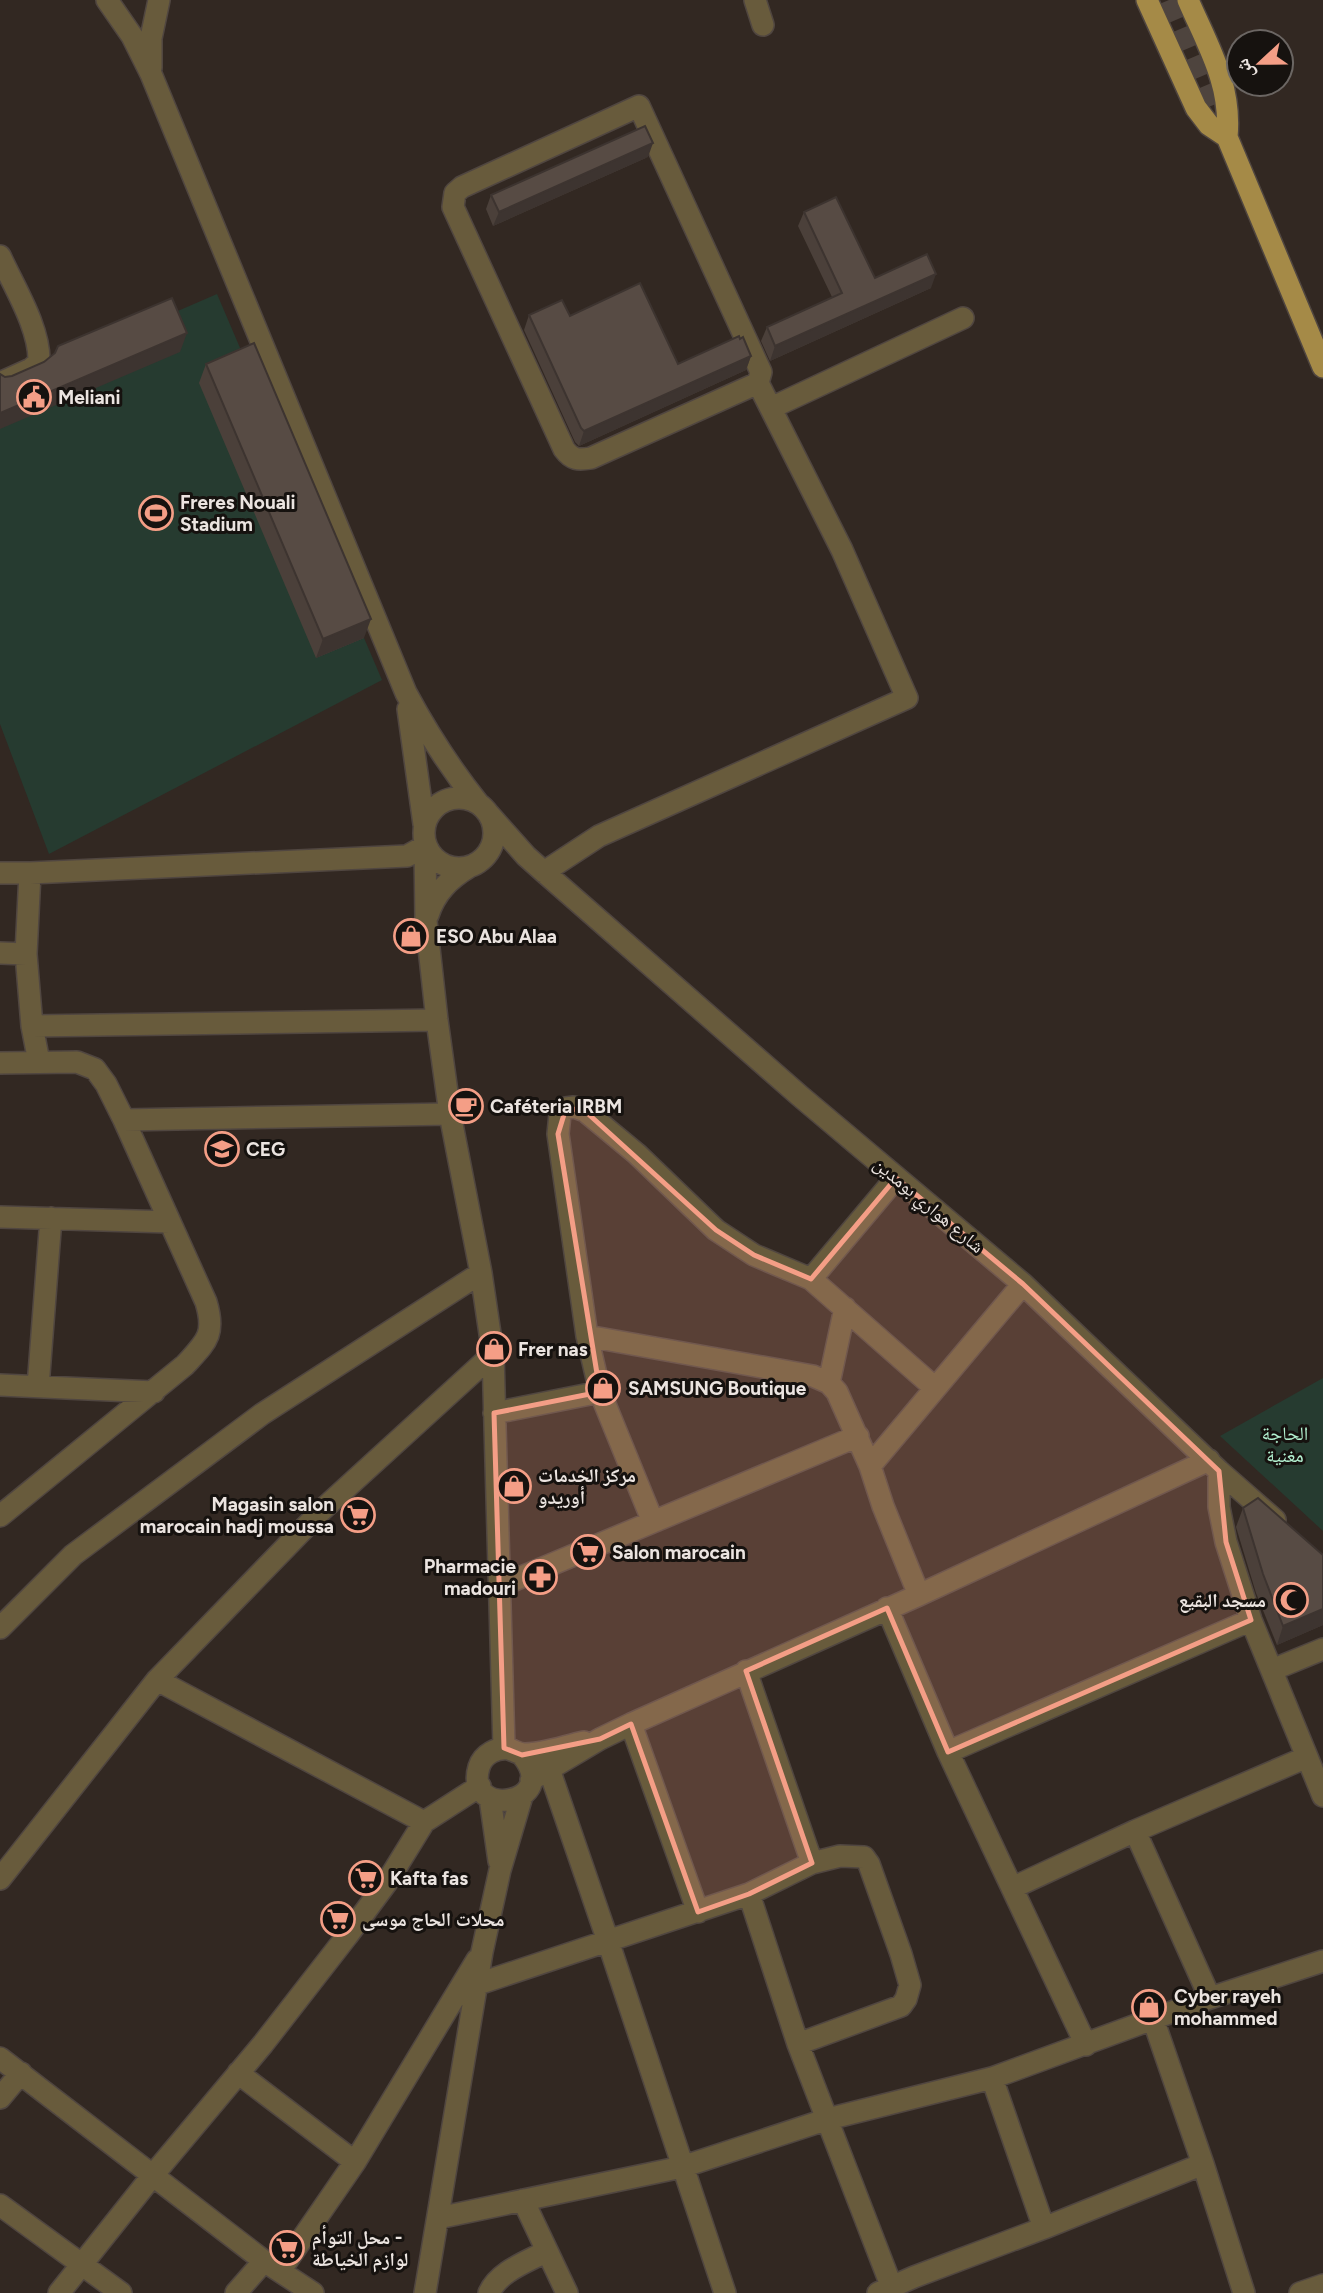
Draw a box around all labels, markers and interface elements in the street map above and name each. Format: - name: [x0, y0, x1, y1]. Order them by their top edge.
- north arrow: [1225, 28, 1295, 98]
- text: ش: [1230, 56, 1259, 83]
- public building icon: Meliani: [15, 378, 53, 416]
- place label: Meliani: [58, 386, 120, 409]
- place label: Freres Nouali Stadium: [180, 491, 295, 536]
- sports icon: Freres Nouali Stadium: [137, 494, 175, 532]
- shop icon: ESO Abu Alaa: [392, 917, 430, 955]
- place label: ESO Abu Alaa: [436, 925, 557, 948]
- cafe icon: Caféteria IRBM: [447, 1087, 485, 1125]
- place label: Caféteria IRBM: [490, 1095, 622, 1118]
- school or university icon: CEG: [203, 1130, 241, 1168]
- place label: CEG: [246, 1138, 285, 1161]
- street label: شارع هواري بومدين: [867, 1152, 989, 1261]
- shop icon: Frer nas: [475, 1330, 513, 1368]
- place label: Frer nas: [518, 1338, 588, 1361]
- shop icon: SAMSUNG Boutique: [584, 1369, 622, 1407]
- place label: SAMSUNG Boutique: [628, 1377, 807, 1400]
- park label: الحاجة مغنية: [1262, 1422, 1308, 1467]
- place label: مركز الخدمات أوريدو: [538, 1464, 636, 1509]
- shop icon: مركز الخدمات أوريدو: [495, 1467, 533, 1505]
- place label: Magasin salon marocain hadj moussa: [140, 1493, 334, 1538]
- supermarket icon: Magasin salon marocain hadj moussa: [339, 1496, 377, 1534]
- supermarket icon: Salon marocain: [569, 1533, 607, 1571]
- place label: Salon marocain: [612, 1541, 746, 1564]
- place label: Pharmacie madouri: [424, 1555, 516, 1600]
- pharmacy icon: Pharmacie madouri: [521, 1558, 559, 1596]
- mosque icon: مسجد البقيع: [1272, 1581, 1310, 1619]
- place label: مسجد البقيع: [1179, 1589, 1266, 1613]
- supermarket icon: Kafta fas: [347, 1859, 385, 1897]
- place label: Kafta fas: [390, 1867, 468, 1890]
- supermarket icon: محلات الحاج موسى: [319, 1900, 357, 1938]
- place label: محلات الحاج موسى: [362, 1908, 504, 1931]
- place label: Cyber rayeh mohammed: [1174, 1985, 1281, 2030]
- shop icon: Cyber rayeh mohammed: [1130, 1988, 1168, 2026]
- place label: محل التوأم - لوازم الخياطة: [312, 2225, 408, 2273]
- supermarket icon: محل التوأم - لوازم الخياطة: [268, 2229, 306, 2267]

